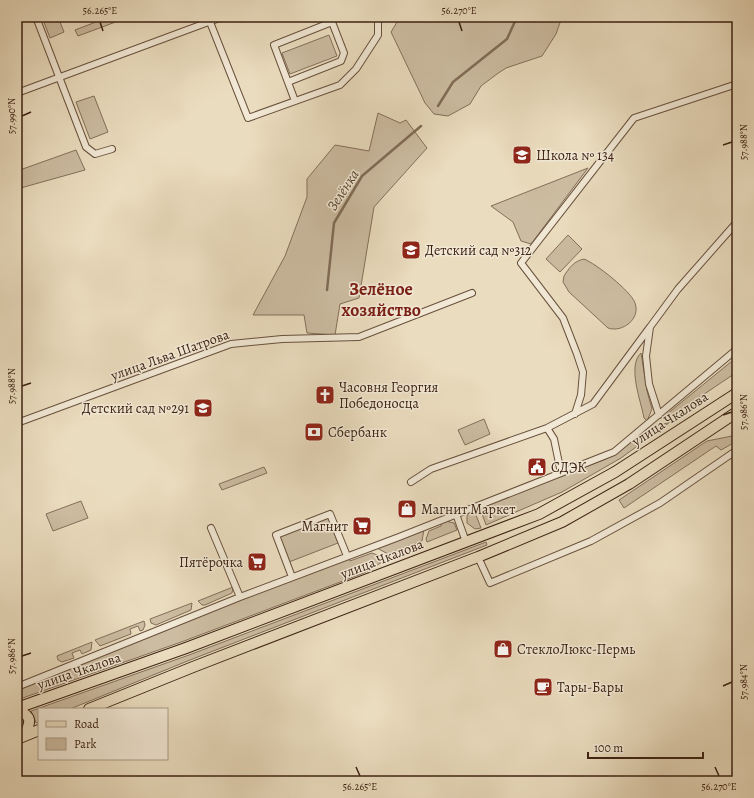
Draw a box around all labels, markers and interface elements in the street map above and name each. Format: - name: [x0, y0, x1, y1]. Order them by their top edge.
- text: 56.265°E: [83, 4, 117, 17]
- text: 56.270°E: [441, 4, 477, 17]
- text: 57.990°N: [5, 98, 18, 134]
- text: 57.988°N: [737, 124, 750, 160]
- school or university icon: Школа № 134: [511, 144, 533, 166]
- place label: Школа № 134: [536, 146, 614, 165]
- water label: Зелёнка: [322, 165, 364, 215]
- school or university icon: Детский сад №312: [400, 239, 422, 261]
- place label: Детский сад №312: [425, 241, 532, 260]
- district label: Зелёное хозяйство: [341, 277, 421, 322]
- street label: улица Льва Шатрова: [107, 325, 232, 386]
- text: 57.988°N: [5, 368, 18, 404]
- place label: Часовня Георгия Победоносца: [339, 378, 439, 413]
- church icon: Часовня Георгия Победоносца: [314, 384, 336, 406]
- street label: улица Чкалова: [627, 387, 712, 451]
- text: 57.986°N: [737, 394, 750, 430]
- school or university icon: Детский сад №291: [192, 397, 214, 419]
- place label: Детский сад №291: [82, 399, 189, 418]
- bank icon: Сбербанк: [303, 421, 325, 443]
- place label: Сбербанк: [328, 423, 387, 442]
- public building icon: СДЭК: [526, 456, 548, 478]
- place label: СДЭК: [551, 458, 586, 477]
- shop icon: Магнит Маркет: [396, 498, 418, 520]
- place label: Магнит Маркет: [421, 500, 515, 519]
- supermarket icon: Магнит: [351, 515, 373, 537]
- place label: Магнит: [301, 517, 348, 536]
- street label: улица Чкалова: [337, 534, 427, 584]
- supermarket icon: Пятёрочка: [246, 551, 268, 573]
- place label: Пятёрочка: [179, 553, 244, 572]
- text: 57.986°N: [5, 638, 18, 674]
- shop icon: СтеклоЛюкс-Пермь: [492, 638, 514, 660]
- place label: СтеклоЛюкс-Пермь: [517, 640, 635, 659]
- street label: улица Чкалова: [34, 648, 124, 695]
- text: 57.984°N: [737, 664, 750, 700]
- cafe icon: Тары-Бары: [532, 676, 554, 698]
- place label: Тары-Бары: [557, 678, 624, 697]
- legend: [38, 708, 168, 760]
- text: Road: [74, 716, 100, 732]
- scale bar: [588, 734, 703, 760]
- text: Park: [74, 736, 97, 752]
- text: 100 m: [594, 740, 623, 756]
- text: 56.265°E: [343, 780, 377, 793]
- text: 56.270°E: [701, 780, 737, 793]

